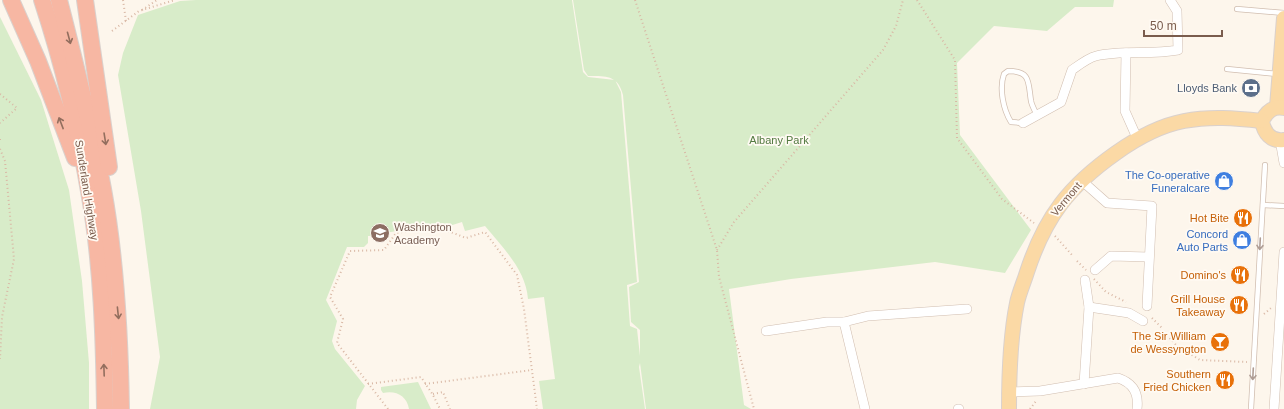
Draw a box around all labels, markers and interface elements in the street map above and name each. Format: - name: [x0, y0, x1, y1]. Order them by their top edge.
- scale bar: [1144, 12, 1222, 38]
- text: 50 m: [1150, 19, 1177, 33]
- one-way arrow: [65, 31, 73, 44]
- bank icon: Lloyds Bank: [1240, 77, 1262, 99]
- place label: Lloyds Bank: [1177, 82, 1237, 94]
- one-way arrow: [56, 118, 64, 130]
- one-way arrow: [101, 132, 109, 145]
- park label: Albany Park: [749, 134, 809, 146]
- street label: Sunderland Highway: [73, 139, 101, 242]
- place label: The Co-operative Funeralcare: [1125, 169, 1210, 194]
- shop icon: The Co-operative Funeralcare: [1213, 170, 1235, 192]
- street label: Vermont: [1048, 179, 1084, 219]
- restaurant icon: Hot Bite: [1232, 207, 1254, 229]
- place label: Hot Bite: [1190, 212, 1229, 224]
- place label: Washington Academy: [394, 221, 452, 246]
- school or university icon: Washington Academy: [369, 222, 391, 244]
- place label: Concord Auto Parts: [1177, 228, 1228, 253]
- shop icon: Concord Auto Parts: [1231, 229, 1253, 251]
- one-way arrow: [1257, 237, 1264, 250]
- restaurant icon: Domino's: [1229, 264, 1251, 286]
- place label: Domino's: [1180, 269, 1226, 281]
- place label: Grill House Takeaway: [1171, 293, 1225, 318]
- restaurant icon: Grill House Takeaway: [1228, 294, 1250, 316]
- one-way arrow: [114, 306, 121, 319]
- place label: The Sir William de Wessyngton: [1130, 330, 1206, 355]
- bar icon: The Sir William de Wessyngton: [1209, 331, 1231, 353]
- one-way arrow: [101, 364, 108, 377]
- one-way arrow: [1249, 367, 1256, 380]
- place label: Southern Fried Chicken: [1143, 368, 1211, 393]
- restaurant icon: Southern Fried Chicken: [1214, 369, 1236, 391]

